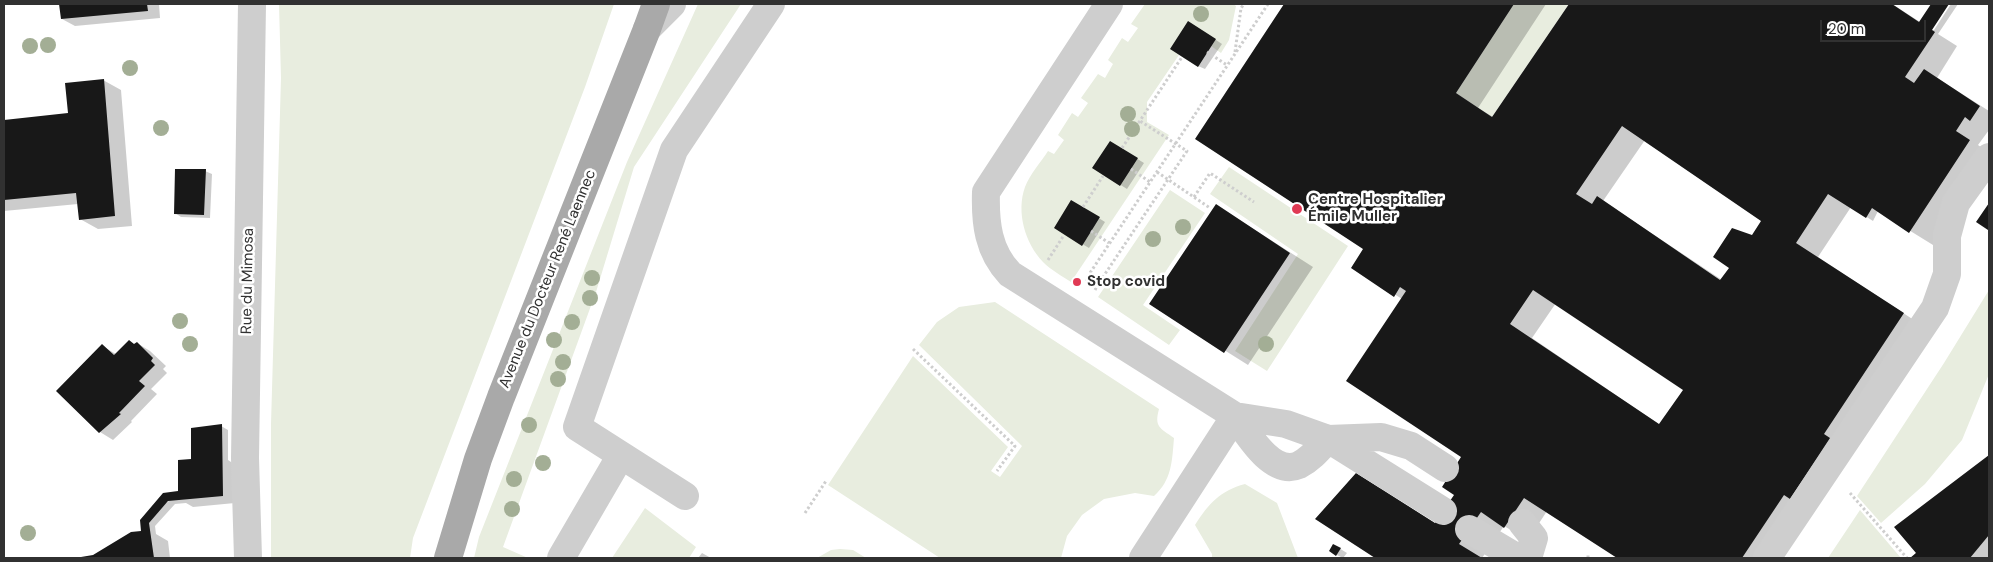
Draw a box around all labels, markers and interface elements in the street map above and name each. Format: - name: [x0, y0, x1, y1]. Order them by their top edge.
- scale bar: [1823, 10, 1929, 42]
- text: 20 m: [1828, 19, 1864, 39]
- street label: Avenue du Docteur René Laennec: [496, 167, 600, 391]
- place label: Centre Hospitalier Émile Muller: [1308, 191, 1443, 226]
- marker: Centre Hospitalier Émile Muller: [1290, 202, 1304, 216]
- street label: Rue du Mimosa: [238, 228, 258, 334]
- place label: Stop covid: [1087, 273, 1165, 291]
- marker: Stop covid: [1071, 276, 1083, 288]

